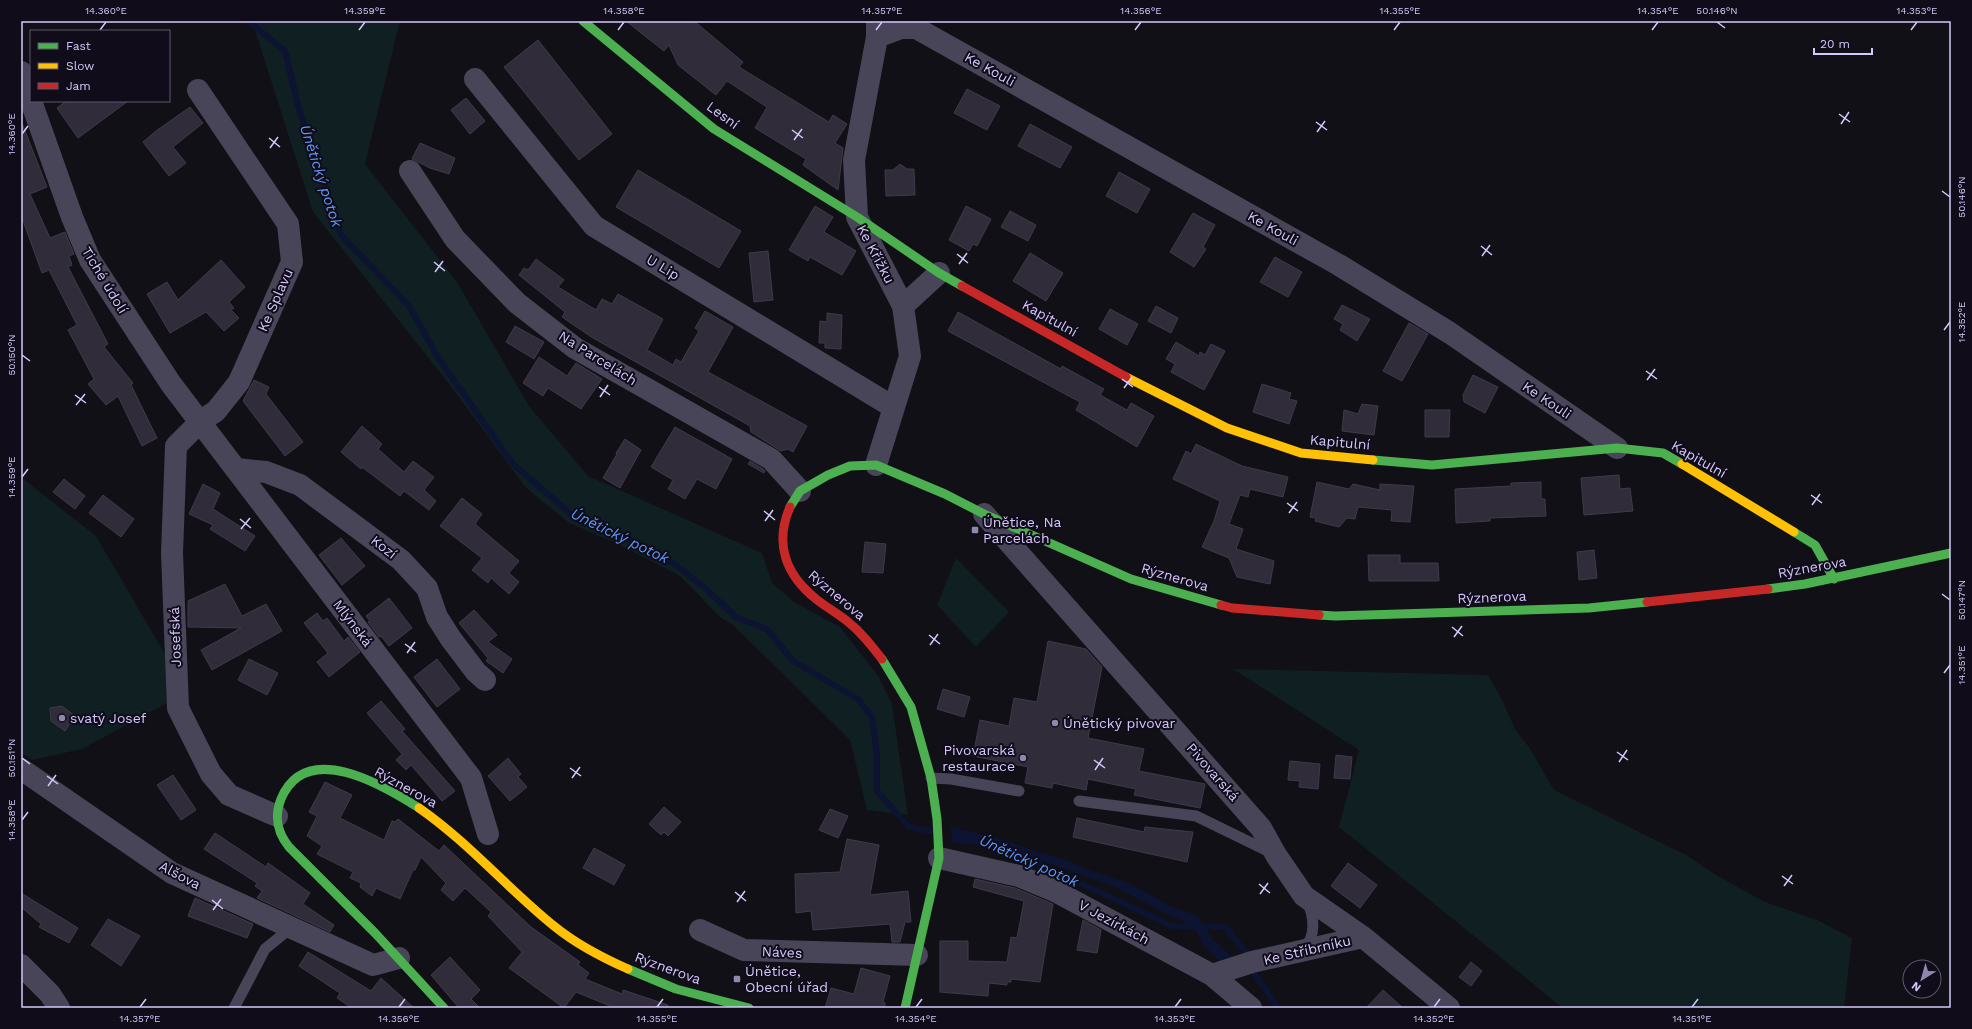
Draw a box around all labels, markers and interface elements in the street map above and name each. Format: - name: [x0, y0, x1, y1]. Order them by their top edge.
- text: 14.360°E: [85, 5, 127, 16]
- text: 14.359°E: [344, 5, 386, 16]
- text: 14.358°E: [603, 5, 645, 16]
- text: 14.357°E: [862, 5, 902, 16]
- text: 14.356°E: [1120, 5, 1162, 16]
- text: 14.355°E: [1379, 5, 1421, 16]
- text: 14.354°E: [1637, 5, 1679, 16]
- text: 50.146°N: [1696, 5, 1738, 16]
- text: 14.353°E: [1896, 5, 1938, 16]
- legend: [30, 30, 170, 102]
- scale bar: [1814, 30, 1872, 56]
- text: 20 m: [1820, 37, 1850, 51]
- text: Fast: [66, 39, 91, 53]
- street label: Ke Kouli: [962, 49, 1018, 89]
- text: Slow: [66, 59, 94, 73]
- text: Jam: [66, 79, 91, 93]
- street label: Lesní: [704, 98, 742, 132]
- text: 14.360°E: [6, 113, 17, 155]
- water label: Únětický potok: [296, 122, 346, 230]
- text: 50.146°N: [1956, 176, 1967, 218]
- street label: Ke Kouli: [1245, 208, 1301, 248]
- street label: Ke Křížku: [854, 222, 898, 286]
- street label: Tiché údolí: [79, 244, 131, 317]
- street label: U Lip: [644, 251, 682, 283]
- street label: Ke Splavu: [254, 266, 296, 334]
- street label: Kapitulní: [1020, 296, 1081, 340]
- text: 14.352°E: [1956, 301, 1967, 343]
- street label: Na Parcelách: [556, 328, 640, 388]
- text: 50.150°N: [6, 334, 17, 376]
- street label: Ke Kouli: [1520, 378, 1574, 422]
- street label: Kapitulní: [1309, 431, 1371, 453]
- street label: Kapitulní: [1669, 437, 1729, 481]
- text: 14.359°E: [6, 456, 17, 498]
- water label: Únětický potok: [568, 504, 673, 568]
- place label: Únětice, Na Parcelách: [983, 514, 1062, 546]
- marker: Únětice, Na Parcelách: [970, 525, 980, 535]
- street label: Kozí: [368, 532, 400, 562]
- street label: Rýznerova: [1777, 553, 1848, 581]
- street label: Rýznerova: [1140, 560, 1211, 594]
- street label: Rýznerova: [805, 567, 869, 623]
- text: 50.147°N: [1956, 580, 1967, 620]
- street label: Rýznerova: [1457, 588, 1527, 606]
- street label: Mlýnská: [330, 596, 376, 650]
- street label: Josefská: [166, 607, 184, 667]
- text: 14.351°E: [1956, 645, 1967, 685]
- place label: svatý Josef: [70, 710, 147, 726]
- marker: svatý Josef: [57, 713, 67, 723]
- place label: Únětický pivovar: [1063, 715, 1176, 731]
- marker: Únětický pivovar: [1050, 718, 1060, 728]
- text: 50.151°N: [6, 739, 17, 777]
- street label: Pivovarská: [1184, 740, 1243, 804]
- place label: Pivovarská restaurace: [942, 742, 1015, 774]
- marker: Pivovarská restaurace: [1018, 753, 1028, 763]
- street label: Rýznerova: [372, 763, 440, 811]
- text: 14.358°E: [6, 799, 17, 841]
- water label: Únětický potok: [977, 831, 1082, 891]
- street label: Alšova: [157, 858, 203, 893]
- street label: V Jezírkách: [1076, 897, 1152, 947]
- street label: Ke Stříbrníku: [1262, 932, 1352, 968]
- street label: Náves: [761, 943, 803, 961]
- street label: Rýznerova: [633, 949, 703, 987]
- north arrow: [1902, 959, 1942, 999]
- place label: Únětice, Obecní úřad: [745, 963, 828, 995]
- marker: Únětice, Obecní úřad: [732, 974, 742, 984]
- text: N: [1909, 979, 1923, 994]
- text: 14.357°E: [120, 1013, 160, 1024]
- text: 14.356°E: [378, 1013, 420, 1024]
- text: 14.355°E: [636, 1013, 678, 1024]
- text: 14.354°E: [895, 1013, 937, 1024]
- text: 14.353°E: [1154, 1013, 1196, 1024]
- text: 14.352°E: [1413, 1013, 1455, 1024]
- text: 14.351°E: [1672, 1013, 1712, 1024]

